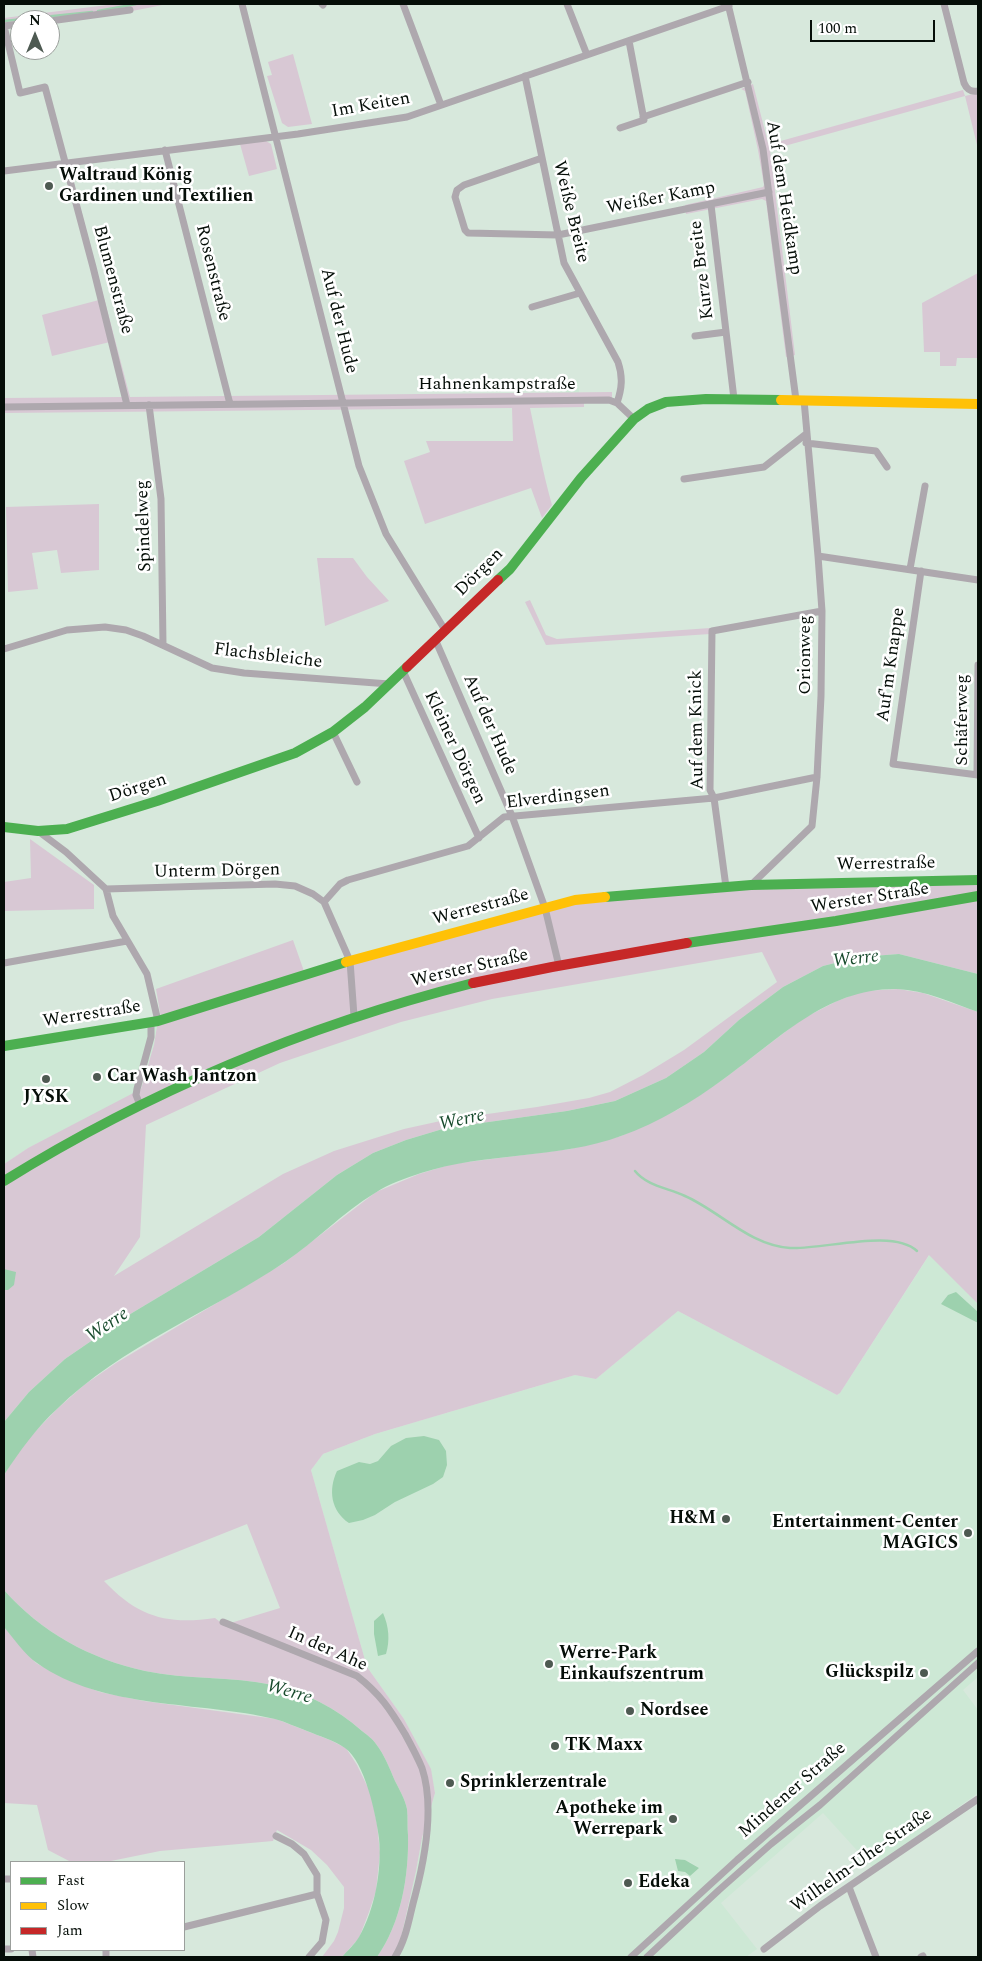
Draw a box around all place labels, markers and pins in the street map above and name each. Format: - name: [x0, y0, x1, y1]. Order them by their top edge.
- place label: Waltraud König Gardinen und Textilien: [59, 165, 253, 208]
- marker: Waltraud König Gardinen und Textilien: [43, 180, 55, 192]
- place label: Car Wash Jantzon: [107, 1066, 257, 1088]
- marker: Car Wash Jantzon: [91, 1071, 103, 1083]
- marker: JYSK: [40, 1073, 52, 1085]
- place label: JYSK: [23, 1087, 69, 1109]
- place label: H&M: [669, 1508, 716, 1530]
- place label: Entertainment-Center MAGICS: [772, 1512, 958, 1555]
- marker: H&M: [720, 1513, 732, 1525]
- marker: Entertainment-Center MAGICS: [962, 1527, 974, 1539]
- place label: Werre-Park Einkaufszentrum: [559, 1643, 704, 1686]
- marker: Werre-Park Einkaufszentrum: [543, 1658, 555, 1670]
- place label: Glückspilz: [825, 1662, 914, 1684]
- marker: Glückspilz: [918, 1667, 930, 1679]
- place label: Nordsee: [640, 1700, 709, 1722]
- marker: Nordsee: [624, 1705, 636, 1717]
- place label: TK Maxx: [565, 1735, 643, 1757]
- marker: TK Maxx: [549, 1740, 561, 1752]
- place label: Sprinklerzentrale: [460, 1772, 607, 1794]
- marker: Sprinklerzentrale: [444, 1777, 456, 1789]
- place label: Apotheke im Werrepark: [555, 1798, 663, 1840]
- marker: Apotheke im Werrepark: [667, 1813, 679, 1825]
- place label: Edeka: [638, 1872, 690, 1894]
- marker: Edeka: [622, 1877, 634, 1889]

